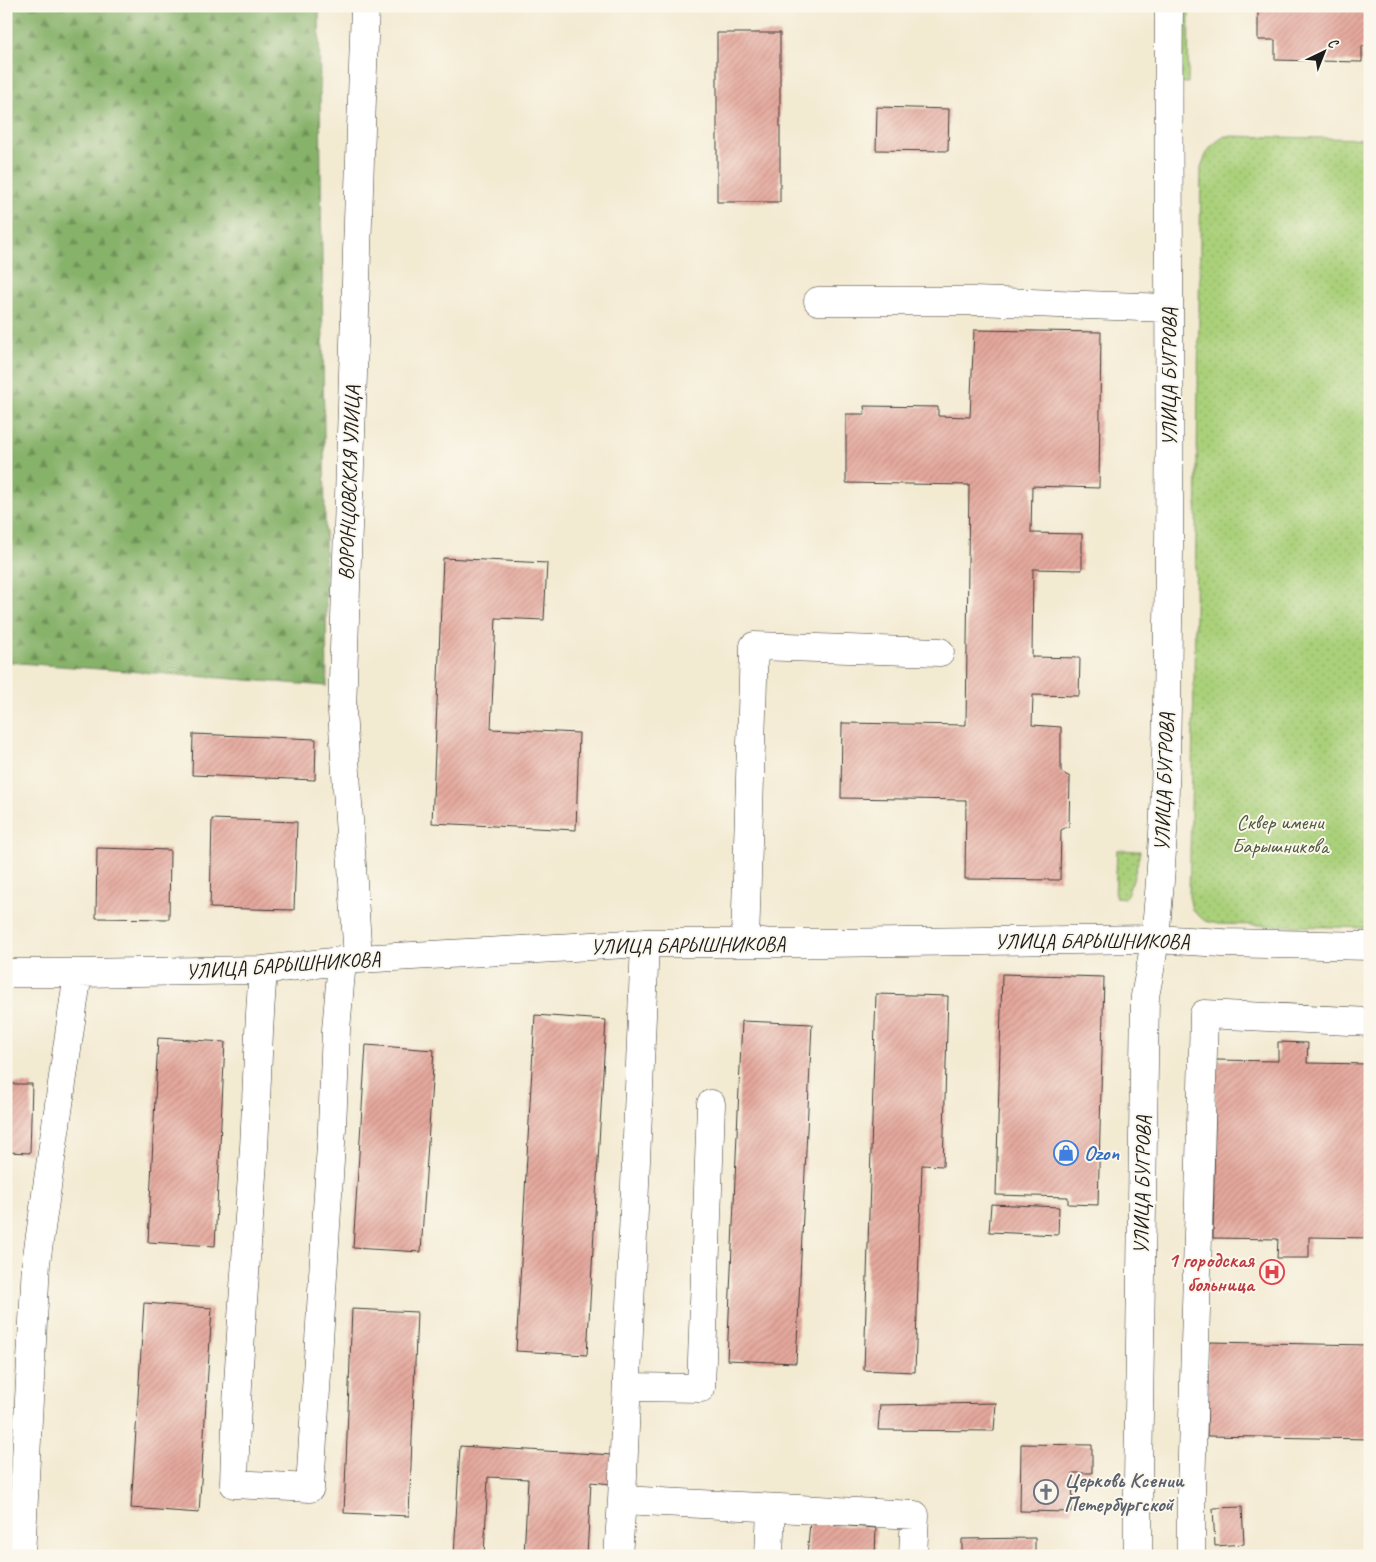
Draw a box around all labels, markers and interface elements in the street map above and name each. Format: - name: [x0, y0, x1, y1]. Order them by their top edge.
- north arrow: [1298, 28, 1348, 78]
- text: С: [1324, 34, 1342, 53]
- street label: УЛИЦА БУГРОВА: [1156, 307, 1182, 446]
- street label: ВОРОНЦОВСКАЯ УЛИЦА: [333, 385, 365, 581]
- street label: УЛИЦА БУГРОВА: [1149, 712, 1179, 852]
- park label: Сквер имени Барышникова: [1232, 809, 1331, 859]
- street label: УЛИЦА БАРЫШНИКОВА: [994, 928, 1190, 954]
- street label: УЛИЦА БАРЫШНИКОВА: [590, 930, 786, 960]
- street label: УЛИЦА БАРЫШНИКОВА: [185, 945, 382, 985]
- street label: УЛИЦА БУГРОВА: [1128, 1115, 1156, 1255]
- shop icon: Ozon: [1053, 1140, 1079, 1166]
- place label: Ozon: [1084, 1140, 1119, 1166]
- place label: 1 городская больница: [1168, 1247, 1256, 1297]
- hospital icon: 1 городская больница: [1259, 1259, 1285, 1285]
- place label: Церковь Ксении Петербургской: [1064, 1467, 1186, 1517]
- church icon: Церковь Ксении Петербургской: [1033, 1479, 1059, 1505]

